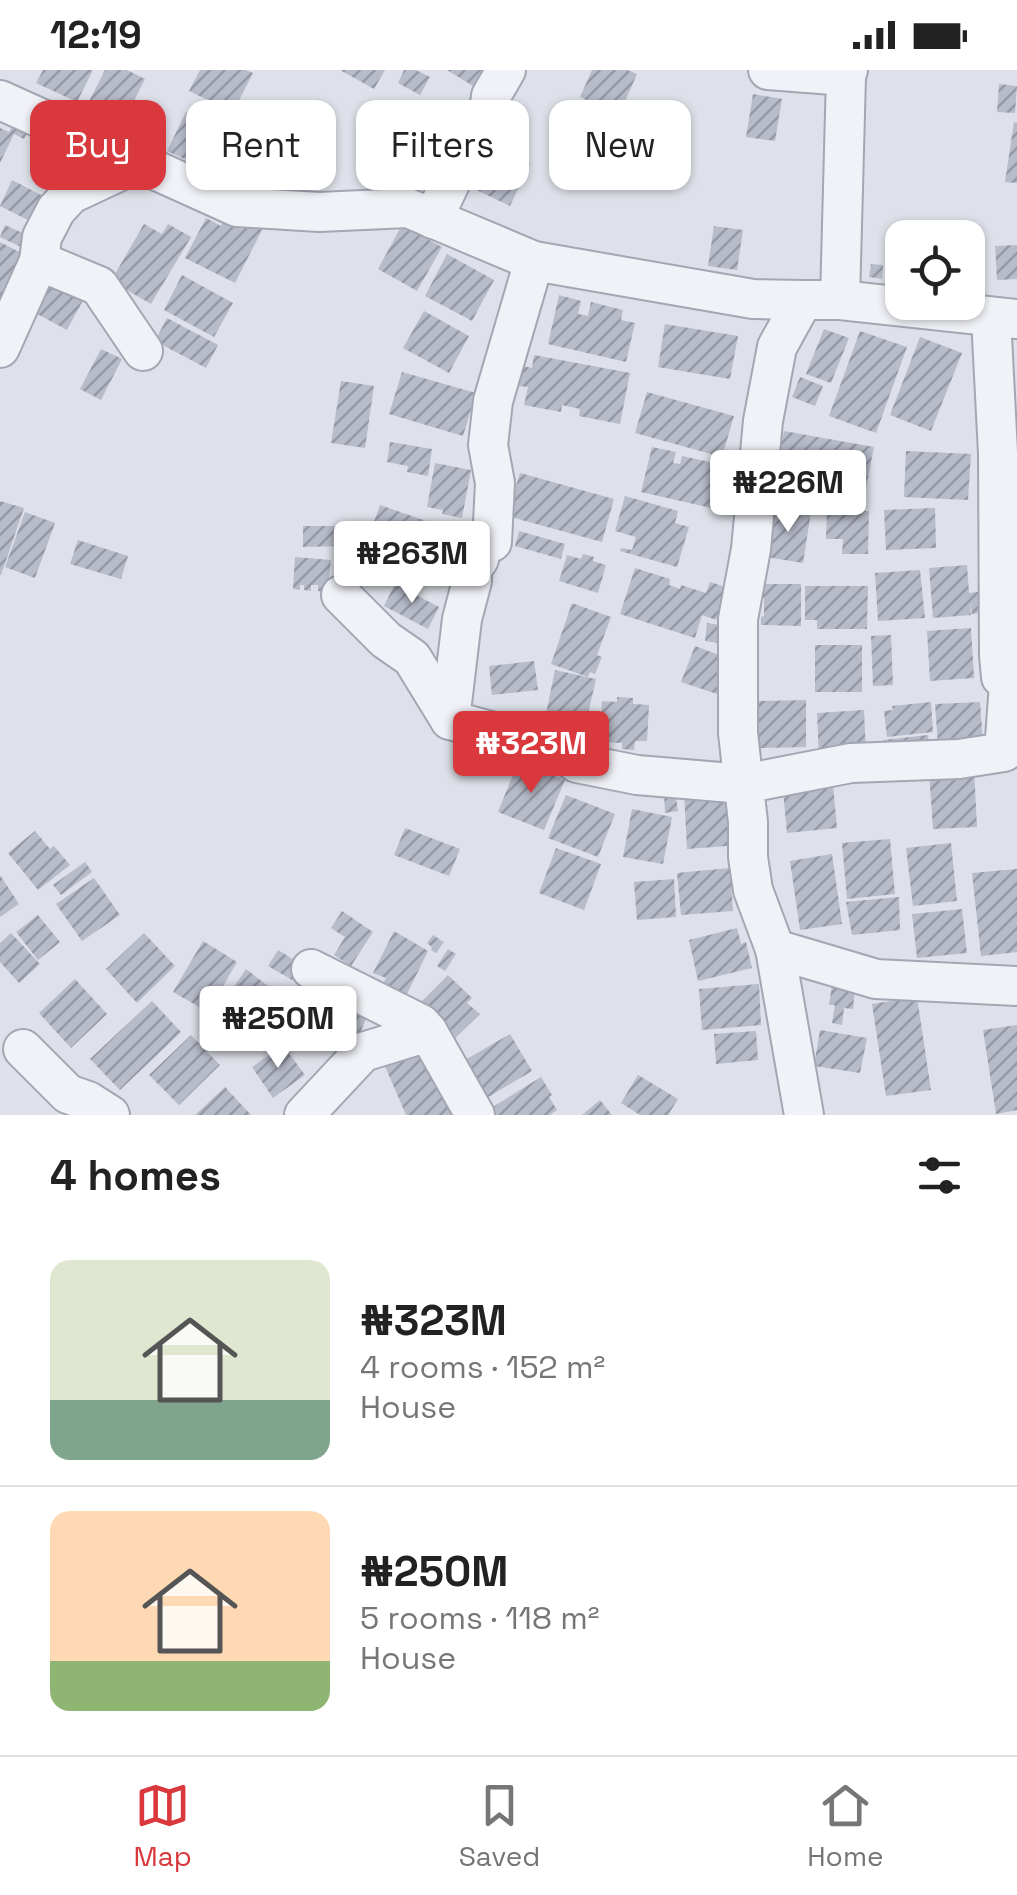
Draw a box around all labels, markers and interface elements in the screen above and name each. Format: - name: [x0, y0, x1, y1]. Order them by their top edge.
- text: 12:19: [50, 11, 142, 59]
- chip: Buy: [30, 100, 166, 190]
- chip: Rent: [186, 100, 336, 190]
- chip: Filters: [356, 100, 529, 190]
- chip: New: [549, 100, 691, 190]
- map controls: [885, 220, 985, 320]
- button: locate: [885, 220, 985, 320]
- pin: ₦226M: [718, 450, 858, 535]
- text: ₦226M: [732, 462, 844, 502]
- pin: ₦263M: [342, 521, 482, 606]
- text: ₦263M: [356, 533, 468, 573]
- pin: ₦323M: [461, 711, 601, 796]
- text: ₦323M: [475, 723, 587, 763]
- pin: ₦250M: [208, 986, 348, 1071]
- text: ₦250M: [222, 998, 334, 1038]
- icon: filters: [912, 1148, 967, 1203]
- text: 4 homes: [50, 1149, 221, 1202]
- text: ₦323M: [360, 1294, 507, 1347]
- icon: home: [130, 1300, 250, 1420]
- text: 4 rooms · 152 m²: [360, 1347, 605, 1387]
- text: House: [360, 1387, 456, 1427]
- text: ₦250M: [360, 1545, 508, 1598]
- icon: home: [130, 1551, 250, 1671]
- text: 5 rooms · 118 m²: [360, 1598, 599, 1638]
- text: House: [360, 1638, 456, 1678]
- tab: Map: [133, 1778, 192, 1874]
- tab: Saved: [459, 1778, 540, 1874]
- tab: Home: [807, 1778, 884, 1874]

